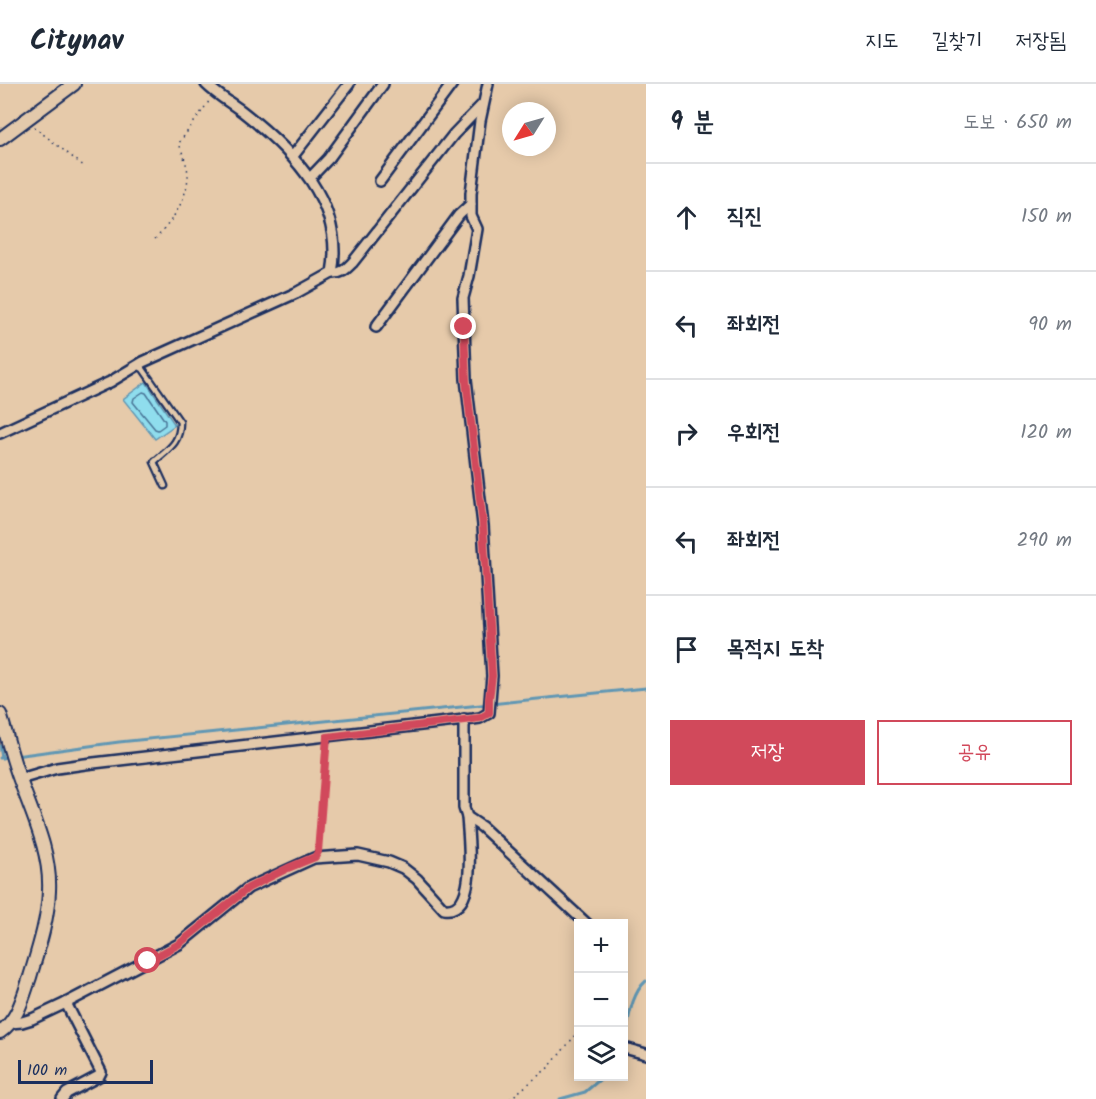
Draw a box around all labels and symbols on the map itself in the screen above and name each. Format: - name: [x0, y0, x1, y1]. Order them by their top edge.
- north arrow: [502, 102, 556, 156]
- route end: [450, 313, 476, 339]
- route start: [134, 947, 160, 973]
- scale bar: [18, 1057, 153, 1084]

